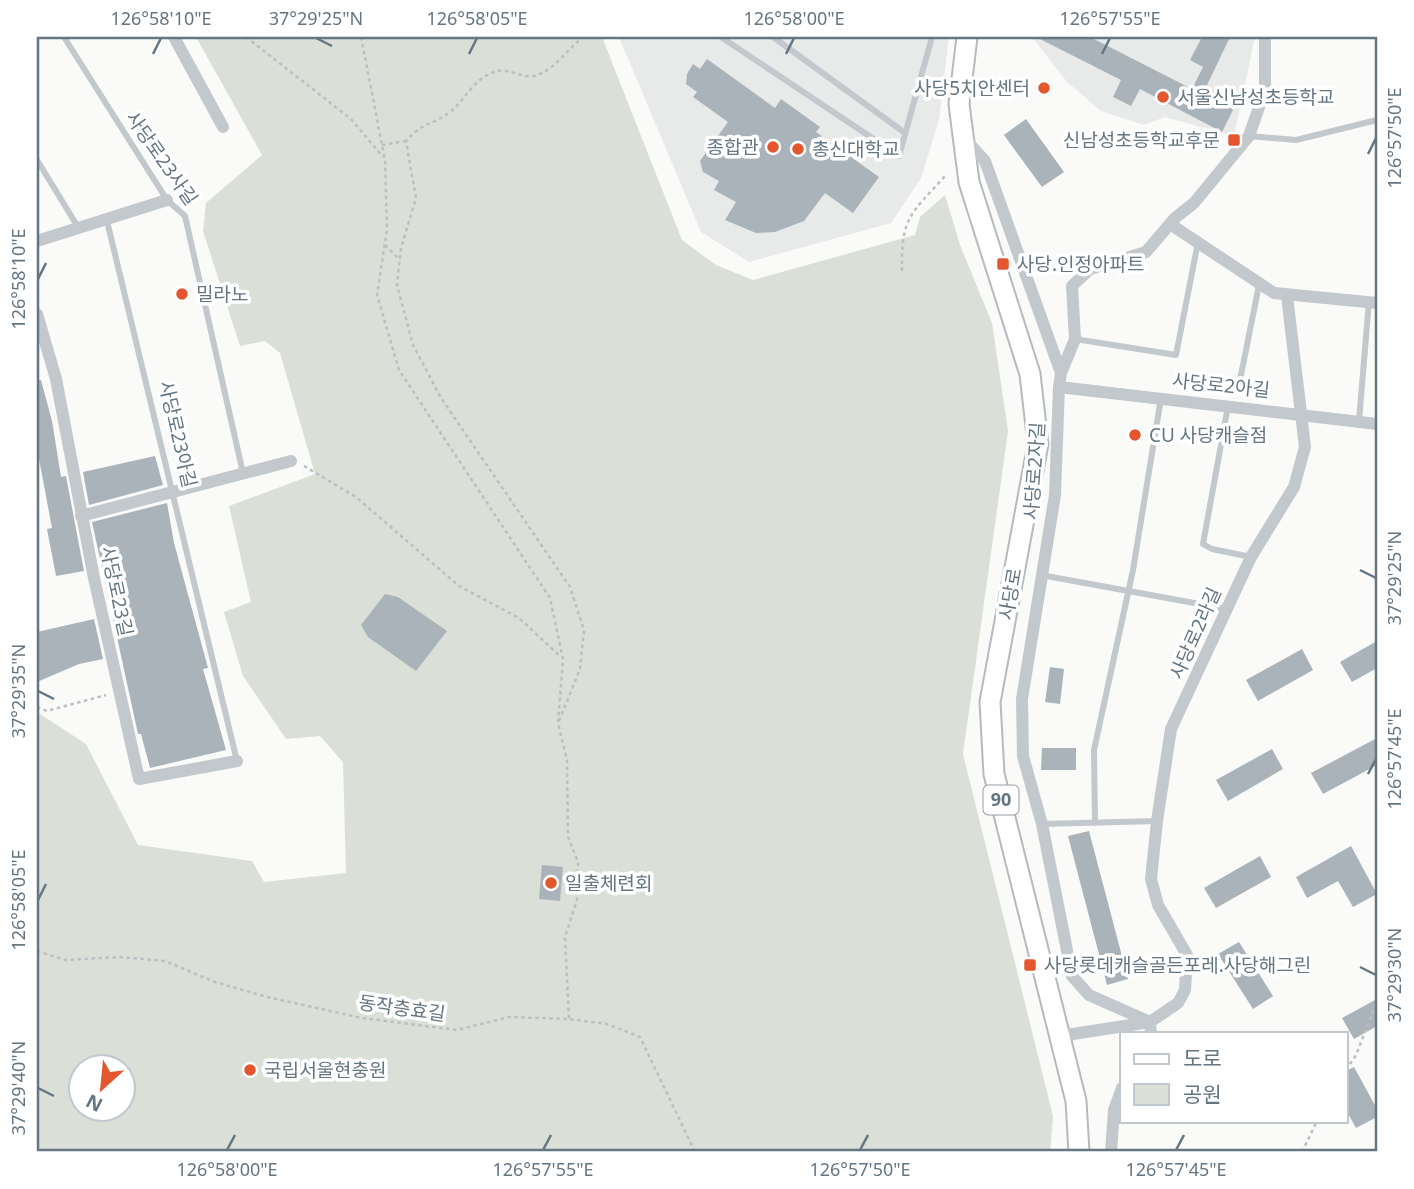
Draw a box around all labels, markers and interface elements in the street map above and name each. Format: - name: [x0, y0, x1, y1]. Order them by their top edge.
- text: 126°58'10"E: [110, 6, 212, 30]
- text: 37°29'25"N: [269, 6, 363, 30]
- text: 126°58'05"E: [426, 6, 528, 30]
- text: 126°58'00"E: [743, 6, 845, 30]
- text: 126°57'55"E: [1059, 6, 1161, 30]
- place label: 사당5치안센터: [914, 75, 1030, 101]
- marker: 사당5치안센터: [1036, 80, 1052, 96]
- place label: 서울신남성초등학교: [1177, 84, 1334, 110]
- text: 126°57'50"E: [1382, 87, 1406, 189]
- marker: 서울신남성초등학교: [1155, 89, 1171, 105]
- street label: 사당로23사길: [120, 106, 204, 210]
- place label: 신남성초등학교후문: [1063, 127, 1220, 153]
- marker: 신남성초등학교후문: [1226, 132, 1242, 148]
- place label: 종합관: [707, 134, 759, 160]
- place label: 총신대학교: [812, 136, 899, 162]
- marker: 종합관: [765, 139, 781, 155]
- marker: 총신대학교: [790, 141, 806, 157]
- text: 126°58'10"E: [6, 228, 30, 330]
- place label: 사당.인정아파트: [1017, 251, 1144, 277]
- marker: 사당.인정아파트: [995, 256, 1011, 272]
- place label: 밀라노: [196, 281, 248, 307]
- marker: 밀라노: [174, 286, 190, 302]
- street label: 사당로2아길: [1171, 367, 1271, 403]
- street label: 사당로23아길: [153, 378, 203, 490]
- street label: 사당로2자길: [1018, 421, 1050, 521]
- place label: CU 사당캐슬점: [1149, 422, 1267, 448]
- marker: CU 사당캐슬점: [1127, 427, 1143, 443]
- text: 37°29'25"N: [1382, 531, 1406, 625]
- street label: 사당로23길: [95, 543, 139, 639]
- street label: 사당로: [993, 566, 1027, 622]
- street label: 사당로2라길: [1163, 583, 1227, 683]
- text: 37°29'35"N: [6, 644, 30, 738]
- text: 126°57'45"E: [1382, 708, 1406, 810]
- road number: 90: [984, 786, 1018, 814]
- text: 126°58'05"E: [6, 849, 30, 951]
- place label: 일출체련회: [565, 870, 652, 896]
- marker: 일출체련회: [543, 875, 559, 891]
- text: 37°29'30"N: [1382, 928, 1406, 1022]
- place label: 사당롯데캐슬골든포레.사당해그린: [1044, 952, 1311, 978]
- marker: 사당롯데캐슬골든포레.사당해그린: [1022, 957, 1038, 973]
- street label: 동작충효길: [357, 989, 447, 1027]
- legend: [1120, 1032, 1348, 1122]
- text: 37°29'40"N: [6, 1041, 30, 1135]
- text: 도로: [1183, 1044, 1222, 1072]
- north arrow: [66, 1052, 136, 1122]
- place label: 국립서울현충원: [264, 1057, 386, 1083]
- marker: 국립서울현충원: [242, 1062, 258, 1078]
- text: 공원: [1183, 1080, 1222, 1108]
- text: N: [81, 1088, 107, 1118]
- text: 126°58'00"E: [176, 1157, 278, 1181]
- text: 126°57'55"E: [492, 1157, 594, 1181]
- text: 126°57'50"E: [809, 1157, 911, 1181]
- text: 126°57'45"E: [1125, 1157, 1227, 1181]

